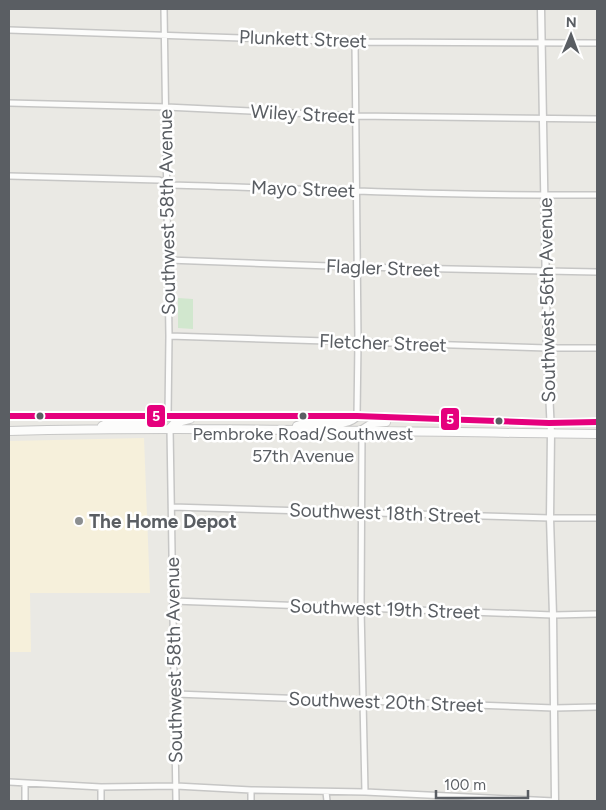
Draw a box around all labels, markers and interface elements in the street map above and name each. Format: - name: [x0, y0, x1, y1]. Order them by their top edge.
- north arrow: [546, 10, 596, 60]
- text: N: [566, 14, 577, 31]
- street label: Plunkett Street: [239, 25, 367, 53]
- street label: Wiley Street: [250, 100, 356, 128]
- street label: Southwest 58th Avenue: [154, 109, 180, 315]
- street label: Mayo Street: [250, 176, 356, 202]
- street label: Southwest 56th Avenue: [534, 197, 560, 403]
- street label: Flagler Street: [326, 255, 440, 281]
- street label: Fletcher Street: [319, 329, 447, 357]
- line badge: 5: [146, 404, 166, 428]
- line badge: 5: [440, 407, 460, 431]
- text: 5: [152, 408, 160, 425]
- unlabelled marker: [35, 411, 45, 421]
- marker: Pembroke Road/Southwest 57th Avenue: [298, 411, 308, 421]
- text: 5: [446, 411, 454, 428]
- unlabelled marker: [494, 416, 504, 426]
- place label: Pembroke Road/Southwest 57th Avenue: [193, 423, 414, 467]
- street label: Southwest 18th Street: [289, 498, 481, 528]
- place label: The Home Depot: [89, 510, 237, 533]
- marker: The Home Depot: [73, 515, 85, 527]
- street label: Southwest 58th Avenue: [161, 557, 187, 763]
- street label: Southwest 19th Street: [289, 594, 481, 624]
- street label: Southwest 20th Street: [288, 687, 484, 717]
- scale bar: [436, 768, 528, 800]
- text: 100 m: [444, 776, 486, 794]

